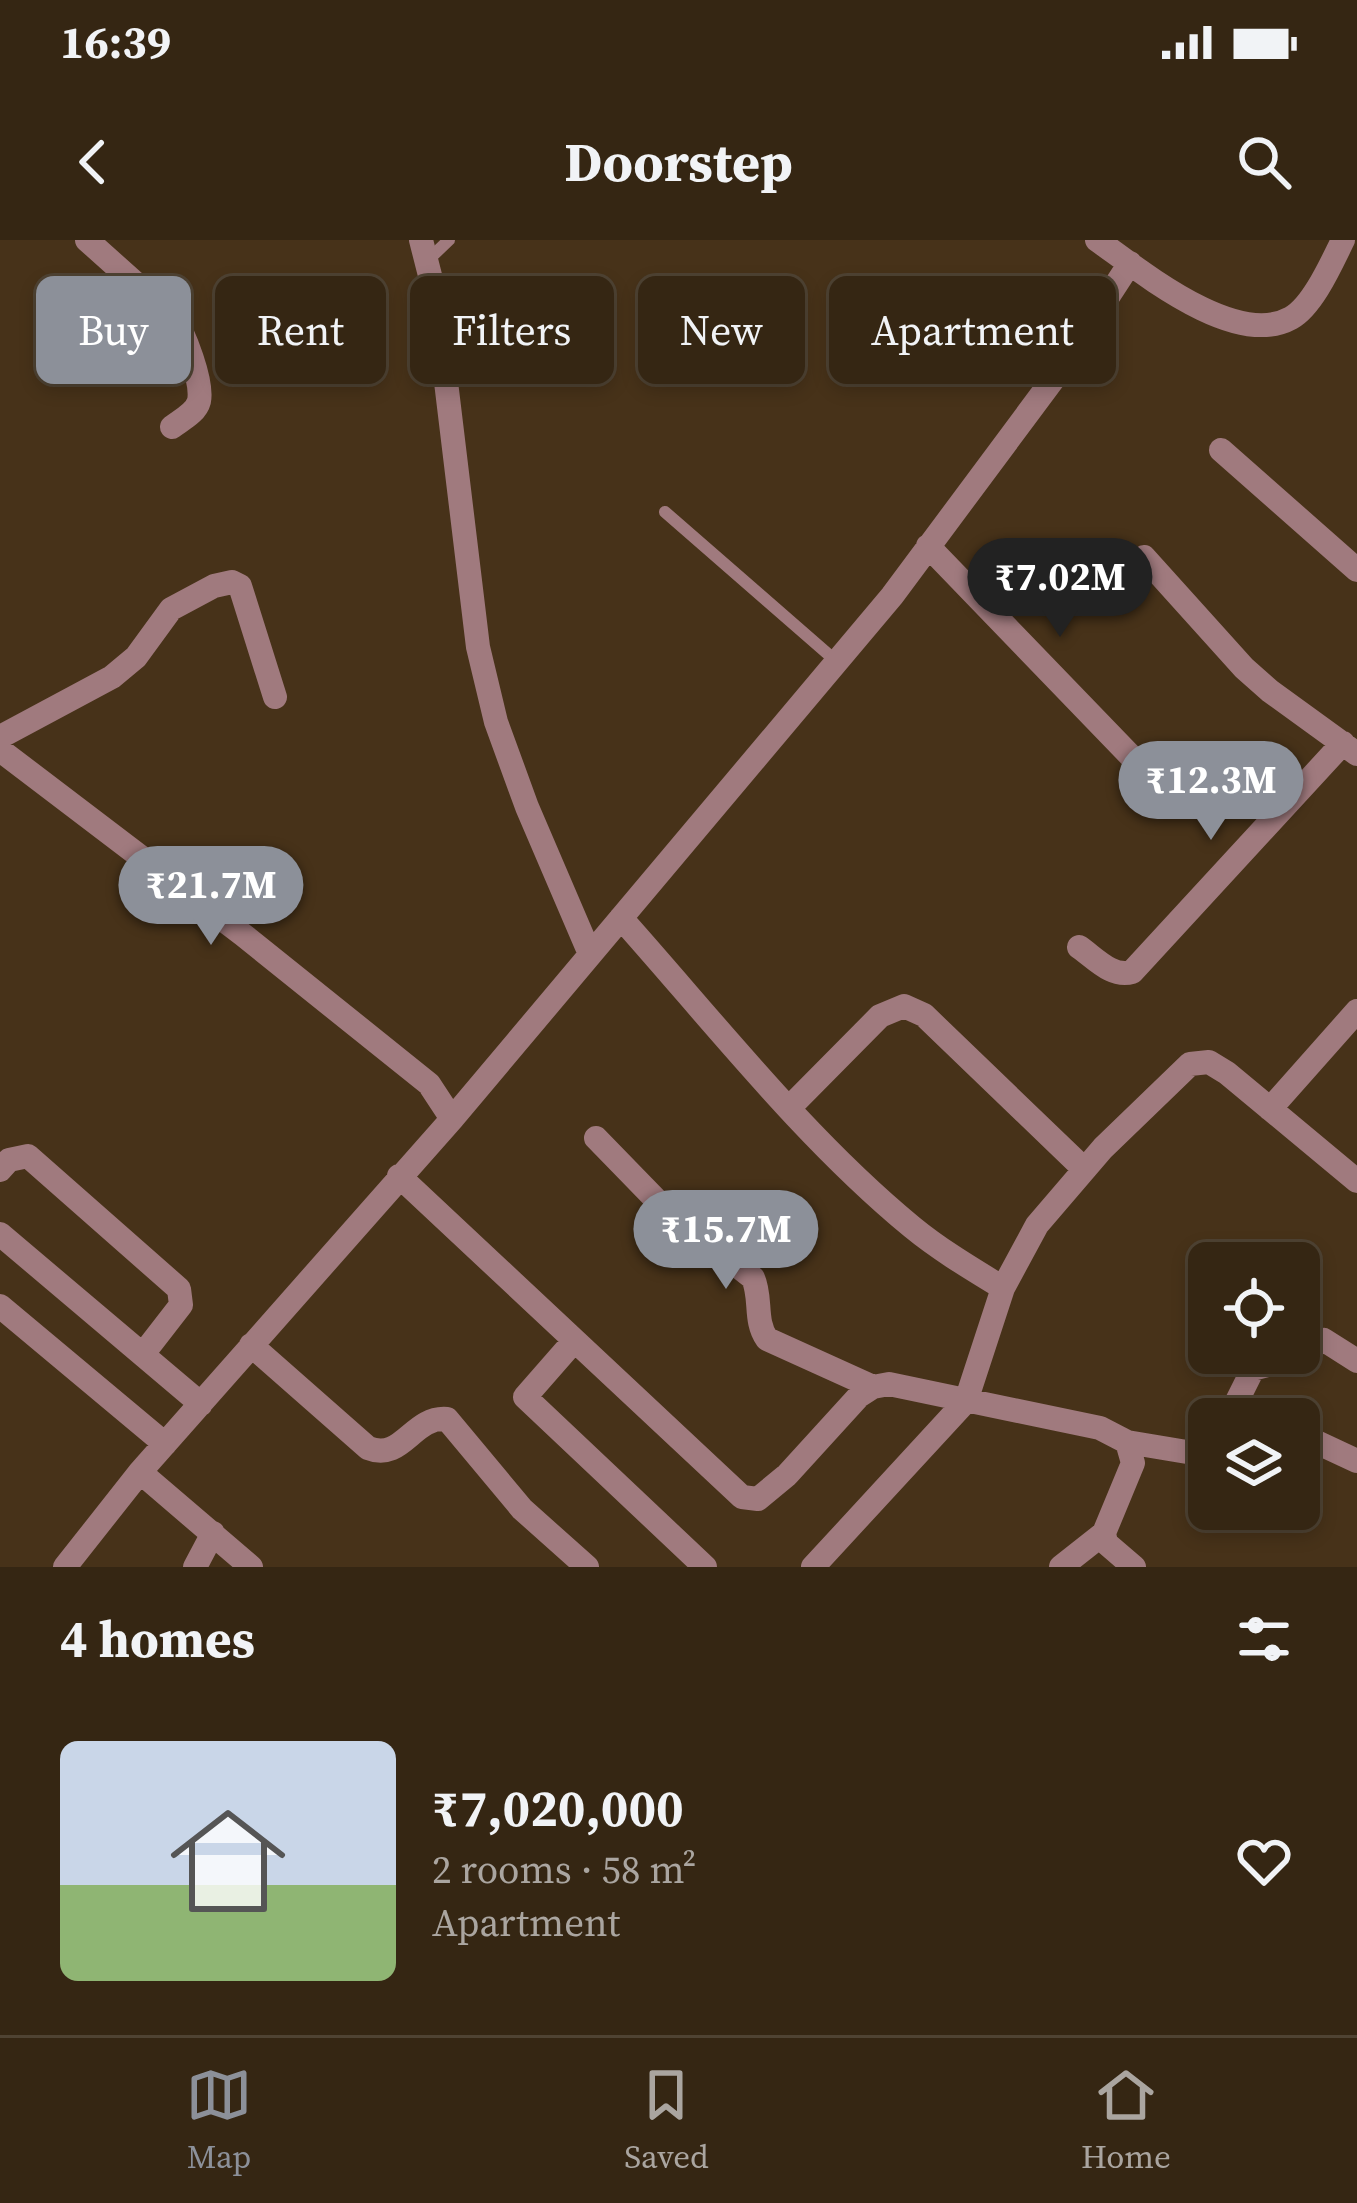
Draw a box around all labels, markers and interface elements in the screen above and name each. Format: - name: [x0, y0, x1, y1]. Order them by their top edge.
- text: 16:39: [60, 11, 171, 73]
- text: Doorstep: [564, 125, 793, 199]
- icon: back: [60, 129, 126, 195]
- icon: search: [1231, 129, 1297, 195]
- chip: Buy: [36, 276, 191, 384]
- chip: Rent: [215, 276, 386, 384]
- chip: Filters: [410, 276, 614, 384]
- chip: New: [638, 276, 805, 384]
- chip: Apartment: [829, 276, 1116, 384]
- pin: ₹7.02M: [962, 538, 1158, 640]
- text: ₹7.02M: [994, 550, 1126, 603]
- pin: ₹12.3M: [1113, 741, 1309, 843]
- text: ₹12.3M: [1145, 753, 1277, 806]
- pin: ₹21.7M: [113, 846, 309, 948]
- text: ₹21.7M: [145, 858, 277, 911]
- pin: ₹15.7M: [628, 1190, 824, 1292]
- text: ₹15.7M: [660, 1202, 792, 1255]
- map controls: [1188, 1242, 1320, 1530]
- button: locate: [1188, 1242, 1320, 1374]
- button: layers: [1188, 1398, 1320, 1530]
- text: 4 homes: [60, 1604, 255, 1674]
- icon: filters: [1231, 1606, 1297, 1672]
- text: ₹7,020,000: [432, 1773, 684, 1843]
- icon: home: [156, 1789, 300, 1933]
- icon: heart: [1231, 1828, 1297, 1894]
- text: 2 rooms · 58 m²: [432, 1843, 696, 1896]
- text: Apartment: [432, 1896, 620, 1949]
- tab: Map: [186, 2062, 252, 2179]
- tab: Saved: [624, 2062, 709, 2179]
- tab: Home: [1081, 2062, 1171, 2179]

